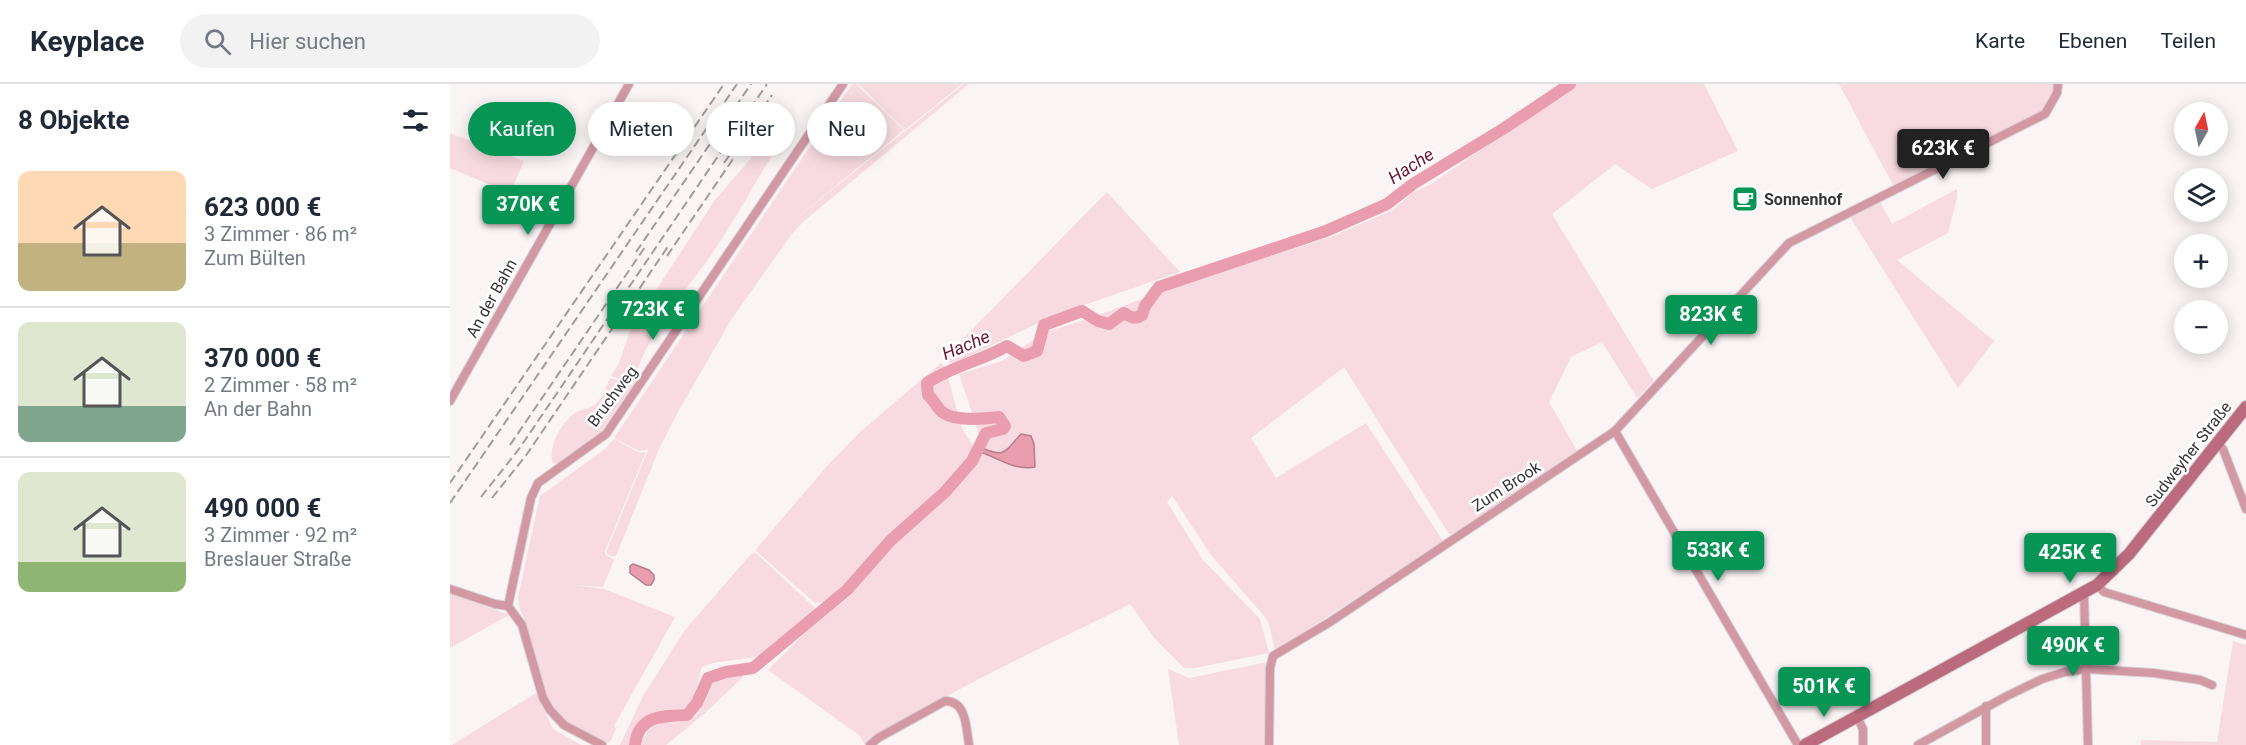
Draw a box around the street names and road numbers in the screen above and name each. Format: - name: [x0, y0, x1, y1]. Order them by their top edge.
- street label: An der Bahn: [462, 256, 521, 341]
- street label: Bruchweg: [583, 362, 641, 430]
- street label: Sudweyher Straße: [2141, 398, 2235, 511]
- street label: Zum Brook: [1468, 457, 1545, 516]

